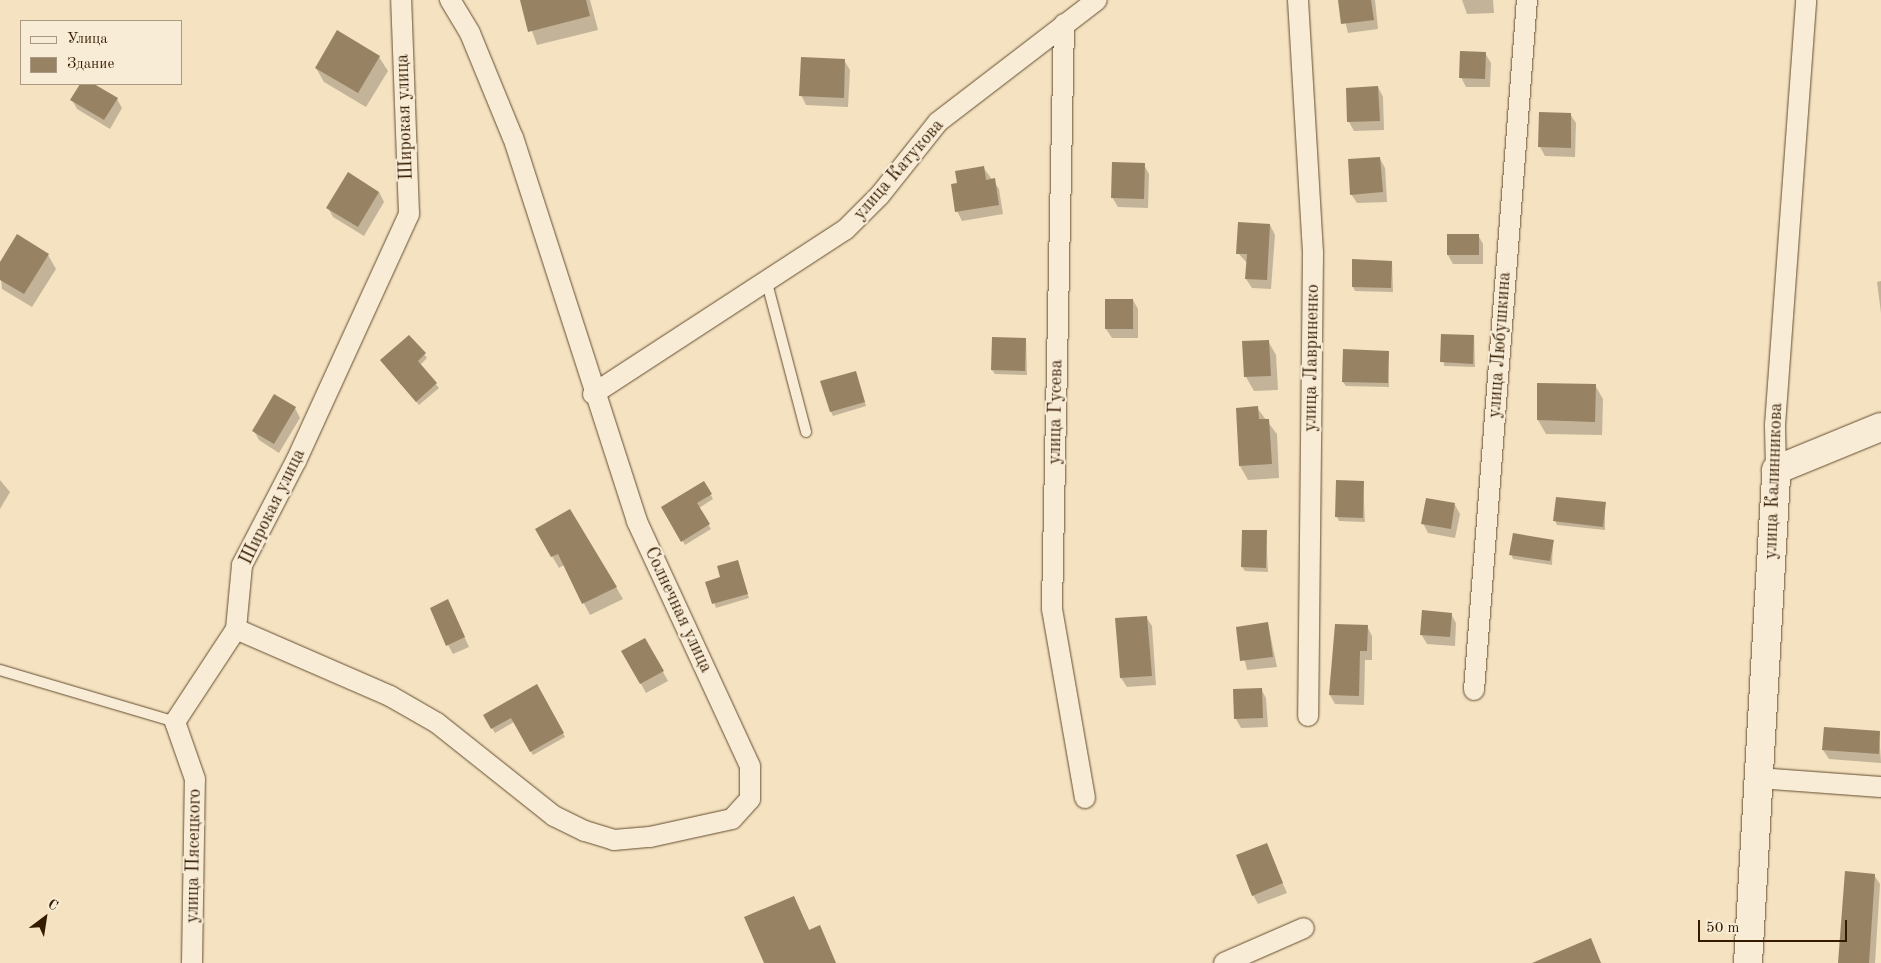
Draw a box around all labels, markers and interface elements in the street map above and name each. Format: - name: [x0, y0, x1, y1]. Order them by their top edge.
- legend: [20, 20, 182, 85]
- text: Улица: [67, 32, 108, 47]
- street label: Широкая улица: [392, 54, 418, 180]
- text: Здание: [67, 57, 114, 72]
- street label: улица Катукова: [849, 115, 949, 225]
- street label: улица Любушкина: [1484, 271, 1516, 419]
- street label: улица Лавриненко: [1300, 284, 1324, 432]
- street label: улица Гусева: [1044, 359, 1068, 465]
- street label: улица Калинникова: [1760, 402, 1788, 560]
- street label: Широкая улица: [236, 446, 310, 568]
- street label: Солнечная улица: [639, 544, 717, 676]
- street label: улица Пясецкого: [182, 789, 206, 923]
- north arrow: [20, 893, 70, 943]
- text: С: [45, 897, 60, 914]
- scale bar: [1701, 910, 1850, 942]
- text: 50 m: [1706, 921, 1740, 936]

